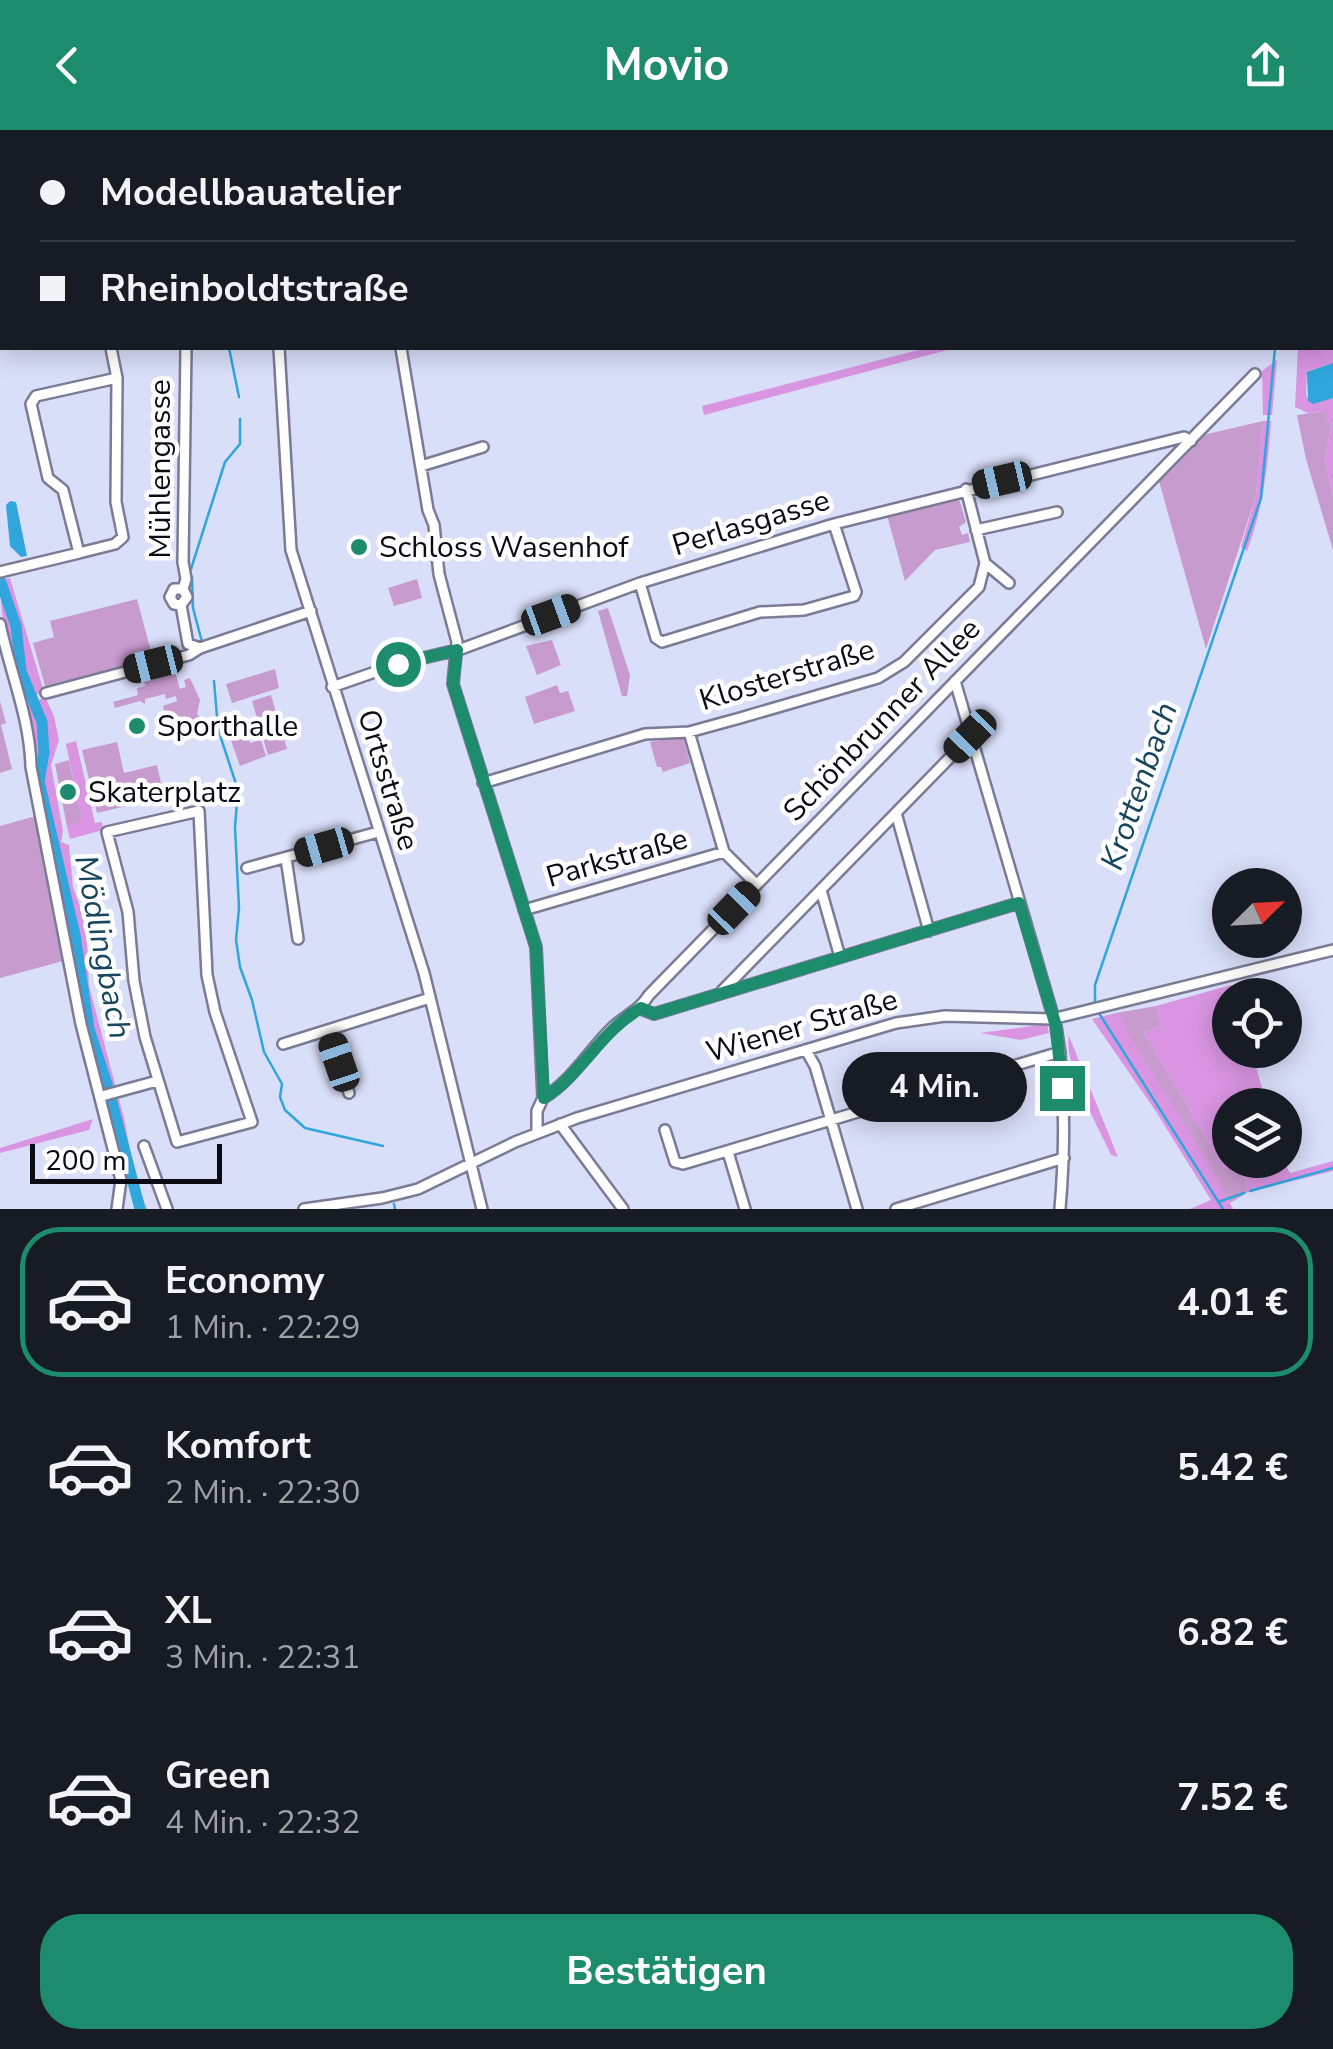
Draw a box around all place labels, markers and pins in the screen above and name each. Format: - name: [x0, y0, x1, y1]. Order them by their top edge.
- place label: Schloss Wasenhof: [379, 527, 630, 568]
- marker: Schloss Wasenhof: [348, 536, 370, 558]
- place label: Sporthalle: [157, 706, 298, 747]
- marker: Sporthalle: [126, 715, 148, 737]
- place label: Skaterplatz: [88, 772, 241, 813]
- marker: Skaterplatz: [57, 781, 79, 803]

